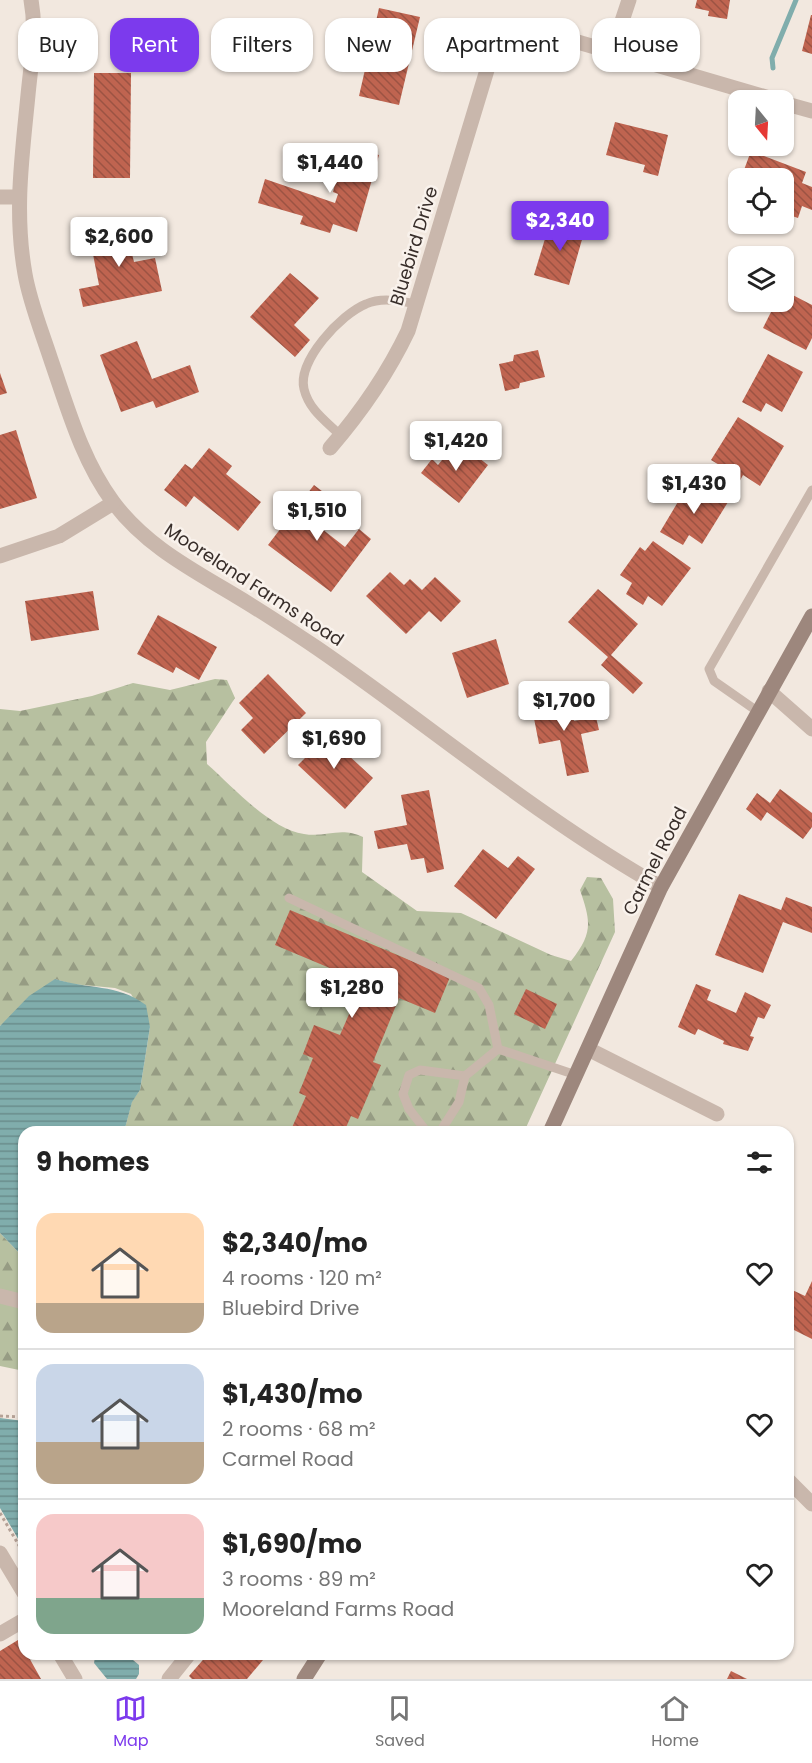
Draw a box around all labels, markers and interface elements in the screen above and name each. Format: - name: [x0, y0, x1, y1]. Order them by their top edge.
- chip: Buy: [18, 18, 98, 72]
- chip: Rent: [110, 18, 199, 72]
- chip: Filters: [211, 18, 313, 72]
- chip: New: [325, 18, 412, 72]
- chip: Apartment: [424, 18, 580, 72]
- chip: House: [592, 18, 700, 72]
- north arrow: [728, 90, 794, 156]
- map controls: [728, 90, 794, 312]
- pin: $1,440: [281, 143, 379, 194]
- text: $1,440: [297, 148, 363, 176]
- button: locate: [728, 168, 794, 234]
- street label: Bluebird Drive: [384, 183, 444, 309]
- pin: $2,340: [511, 201, 609, 252]
- text: $2,340: [526, 206, 595, 234]
- pin: $2,600: [70, 217, 168, 268]
- text: $2,600: [84, 222, 154, 250]
- button: layers: [728, 246, 794, 312]
- pin: $1,420: [407, 421, 505, 472]
- text: $1,420: [424, 426, 488, 454]
- pin: $1,430: [645, 464, 743, 515]
- text: $1,430: [661, 469, 727, 497]
- pin: $1,510: [268, 491, 366, 542]
- text: $1,510: [287, 496, 347, 524]
- street label: Mooreland Farms Road: [160, 517, 349, 652]
- pin: $1,700: [515, 681, 613, 732]
- text: $1,700: [532, 686, 596, 714]
- pin: $1,690: [285, 719, 383, 770]
- text: $1,690: [302, 724, 366, 752]
- street label: Carmel Road: [617, 802, 693, 919]
- pin: $1,280: [303, 968, 401, 1019]
- text: $1,280: [320, 973, 384, 1001]
- text: 9 homes: [36, 1144, 150, 1180]
- icon: filters: [743, 1146, 776, 1179]
- text: $2,340/mo: [222, 1225, 368, 1261]
- icon: home: [84, 1237, 156, 1309]
- icon: heart: [743, 1257, 776, 1290]
- text: 4 rooms · 120 m²: [222, 1264, 382, 1292]
- text: Bluebird Drive: [222, 1294, 359, 1322]
- text: $1,430/mo: [222, 1376, 363, 1412]
- icon: home: [84, 1388, 156, 1460]
- icon: heart: [743, 1408, 776, 1441]
- text: 2 rooms · 68 m²: [222, 1415, 376, 1443]
- text: Carmel Road: [222, 1445, 354, 1473]
- text: $1,690/mo: [222, 1526, 362, 1562]
- icon: home: [84, 1538, 156, 1610]
- icon: heart: [743, 1558, 776, 1591]
- text: 3 rooms · 89 m²: [222, 1565, 376, 1593]
- text: Mooreland Farms Road: [222, 1595, 454, 1623]
- tab: Map: [113, 1692, 149, 1753]
- tab: Saved: [375, 1692, 425, 1753]
- tab: Home: [651, 1692, 699, 1753]

